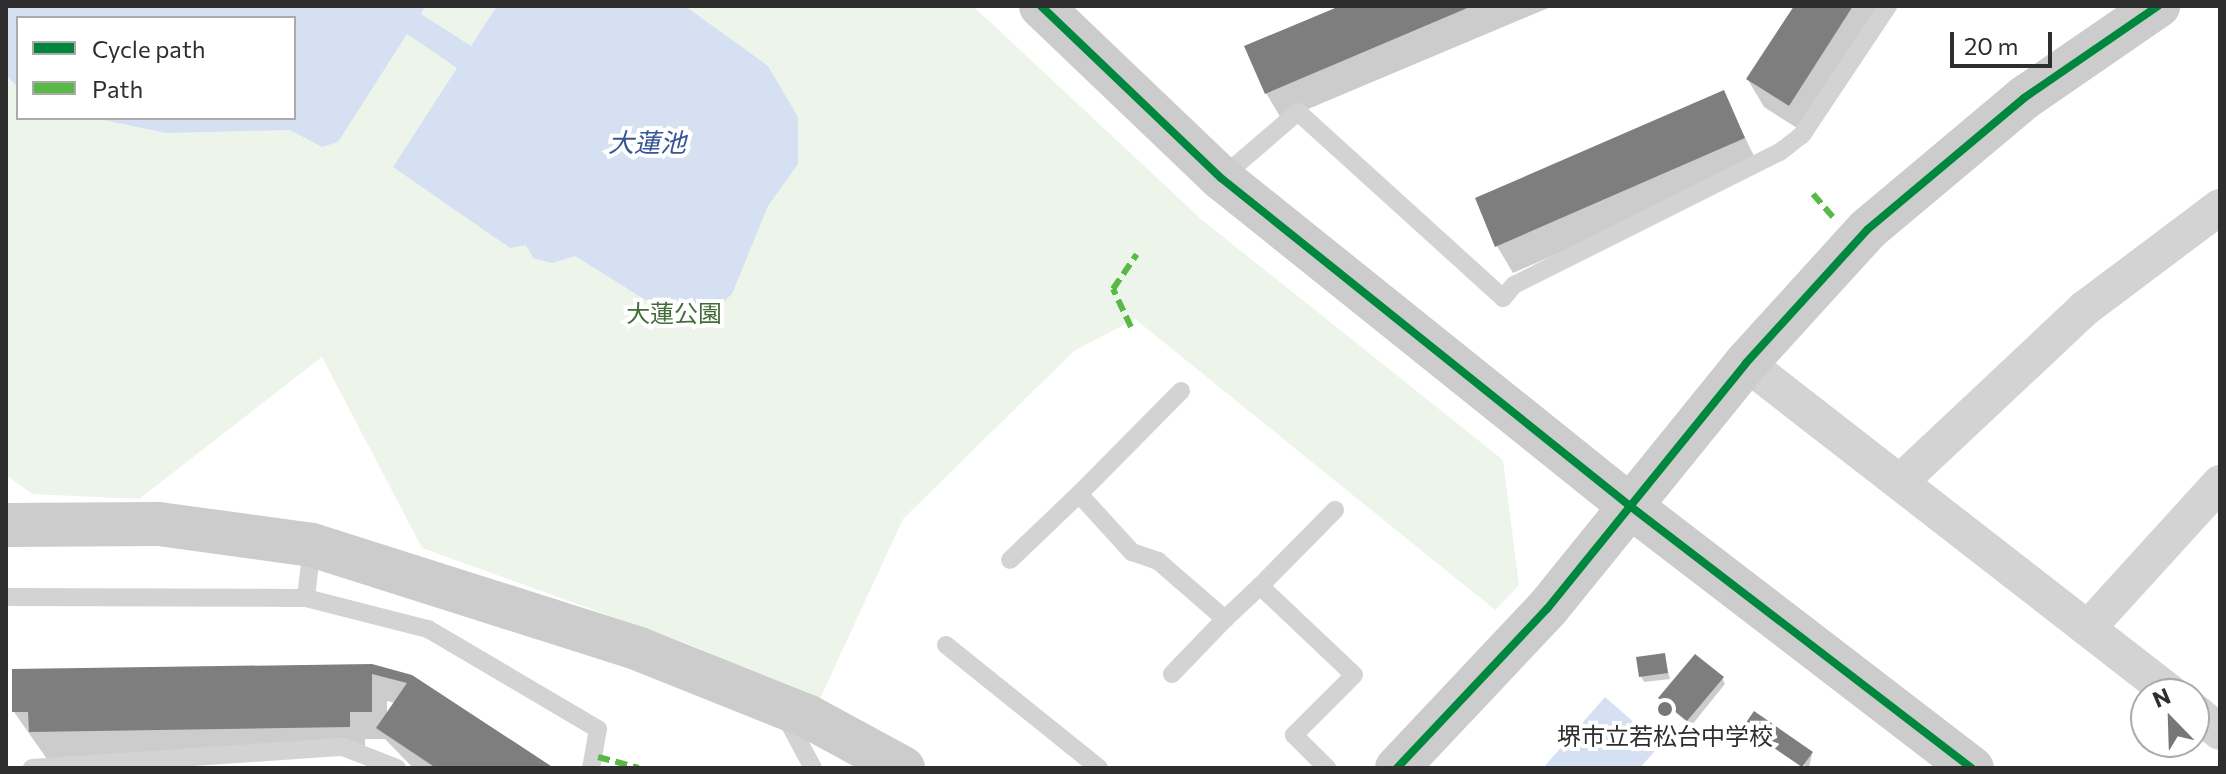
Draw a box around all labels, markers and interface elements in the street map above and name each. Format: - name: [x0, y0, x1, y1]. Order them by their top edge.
- legend: [16, 16, 296, 120]
- scale bar: [1954, 16, 2056, 66]
- text: 20 m: [1964, 31, 2018, 60]
- text: Cycle path: [92, 34, 206, 63]
- text: Path: [92, 74, 143, 103]
- water label: 大蓮池: [608, 126, 686, 158]
- park label: 大蓮公園: [626, 299, 722, 327]
- north arrow: [2130, 678, 2210, 758]
- text: N: [2148, 682, 2174, 713]
- marker: 堺市立若松台中学校: [1656, 700, 1674, 718]
- place label: 堺市立若松台中学校: [1557, 722, 1773, 750]

